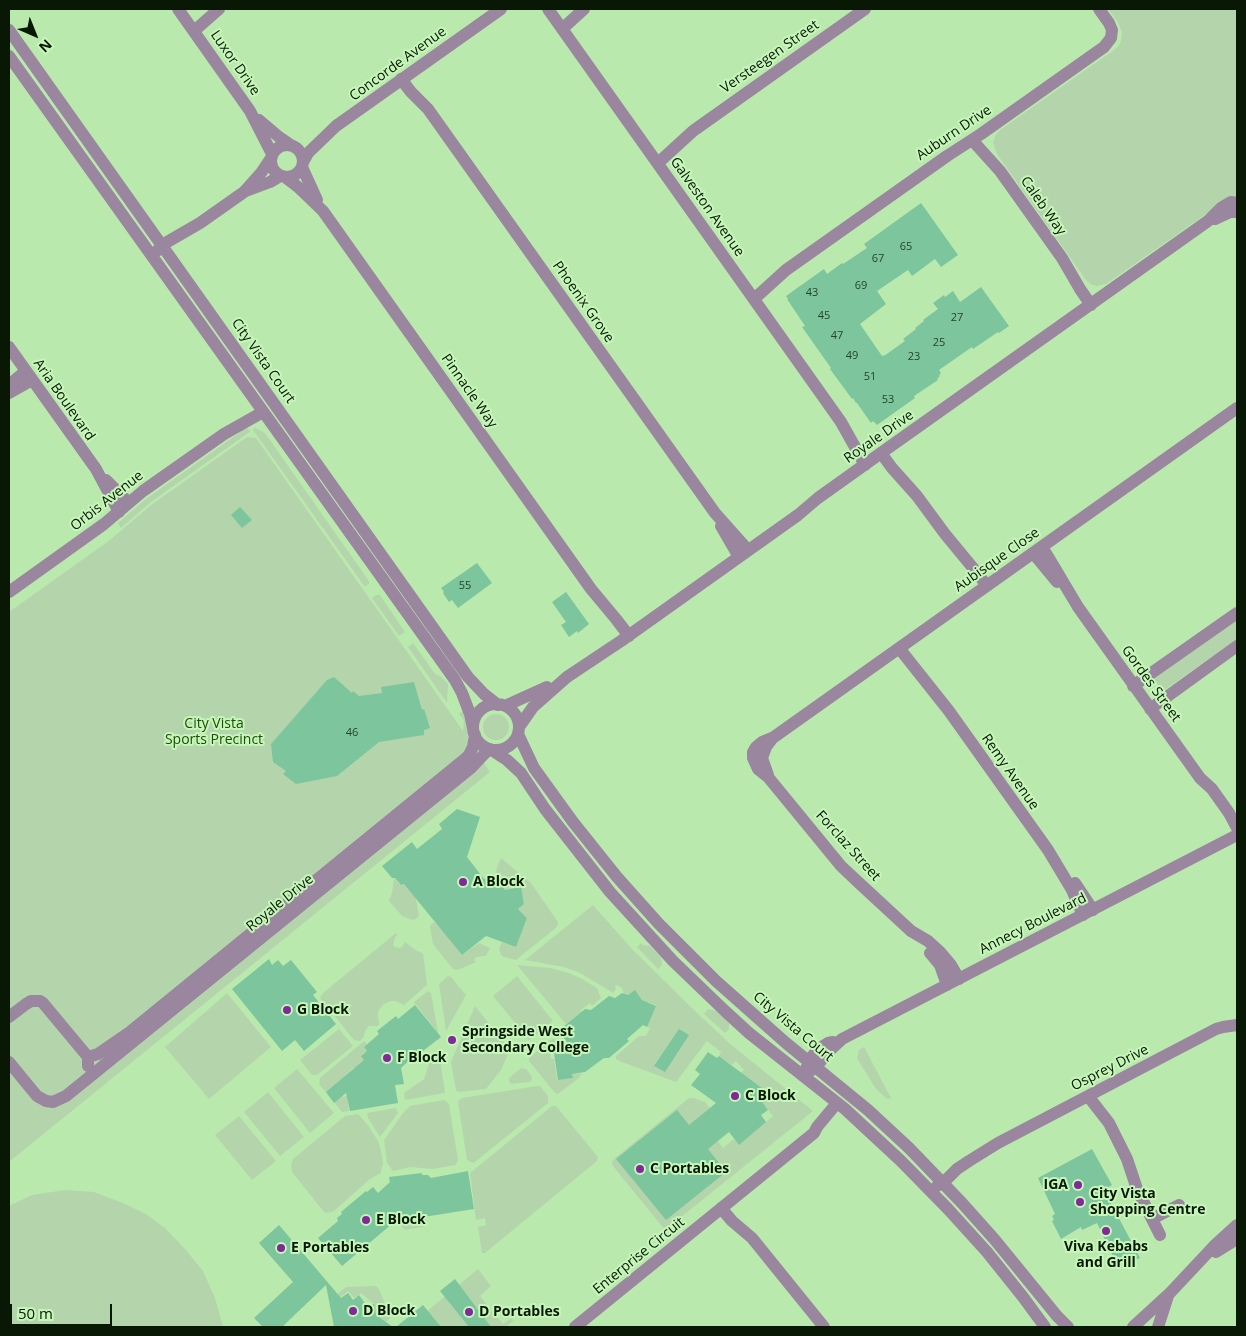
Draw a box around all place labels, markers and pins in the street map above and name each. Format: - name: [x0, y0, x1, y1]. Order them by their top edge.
- place label: A Block: [473, 874, 525, 890]
- marker: A Block: [457, 876, 469, 888]
- place label: G Block: [297, 1002, 349, 1018]
- marker: G Block: [281, 1004, 293, 1016]
- place label: Springside West Secondary College: [462, 1024, 589, 1056]
- marker: Springside West Secondary College: [446, 1034, 458, 1046]
- place label: F Block: [397, 1050, 447, 1066]
- marker: F Block: [381, 1052, 393, 1064]
- place label: C Block: [745, 1088, 796, 1104]
- marker: C Block: [729, 1090, 741, 1102]
- place label: C Portables: [650, 1161, 729, 1177]
- marker: C Portables: [634, 1163, 646, 1175]
- place label: IGA: [1044, 1177, 1068, 1193]
- marker: IGA: [1072, 1179, 1084, 1191]
- place label: City Vista Shopping Centre: [1090, 1186, 1205, 1218]
- marker: City Vista Shopping Centre: [1074, 1196, 1086, 1208]
- place label: E Block: [376, 1212, 426, 1228]
- marker: E Block: [360, 1214, 372, 1226]
- marker: Viva Kebabs and Grill: [1100, 1225, 1112, 1237]
- place label: Viva Kebabs and Grill: [1064, 1239, 1148, 1272]
- place label: E Portables: [291, 1240, 369, 1256]
- marker: E Portables: [275, 1242, 287, 1254]
- place label: D Block: [363, 1303, 415, 1319]
- place label: D Portables: [479, 1304, 560, 1320]
- marker: D Block: [347, 1305, 359, 1317]
- marker: D Portables: [463, 1306, 475, 1318]

